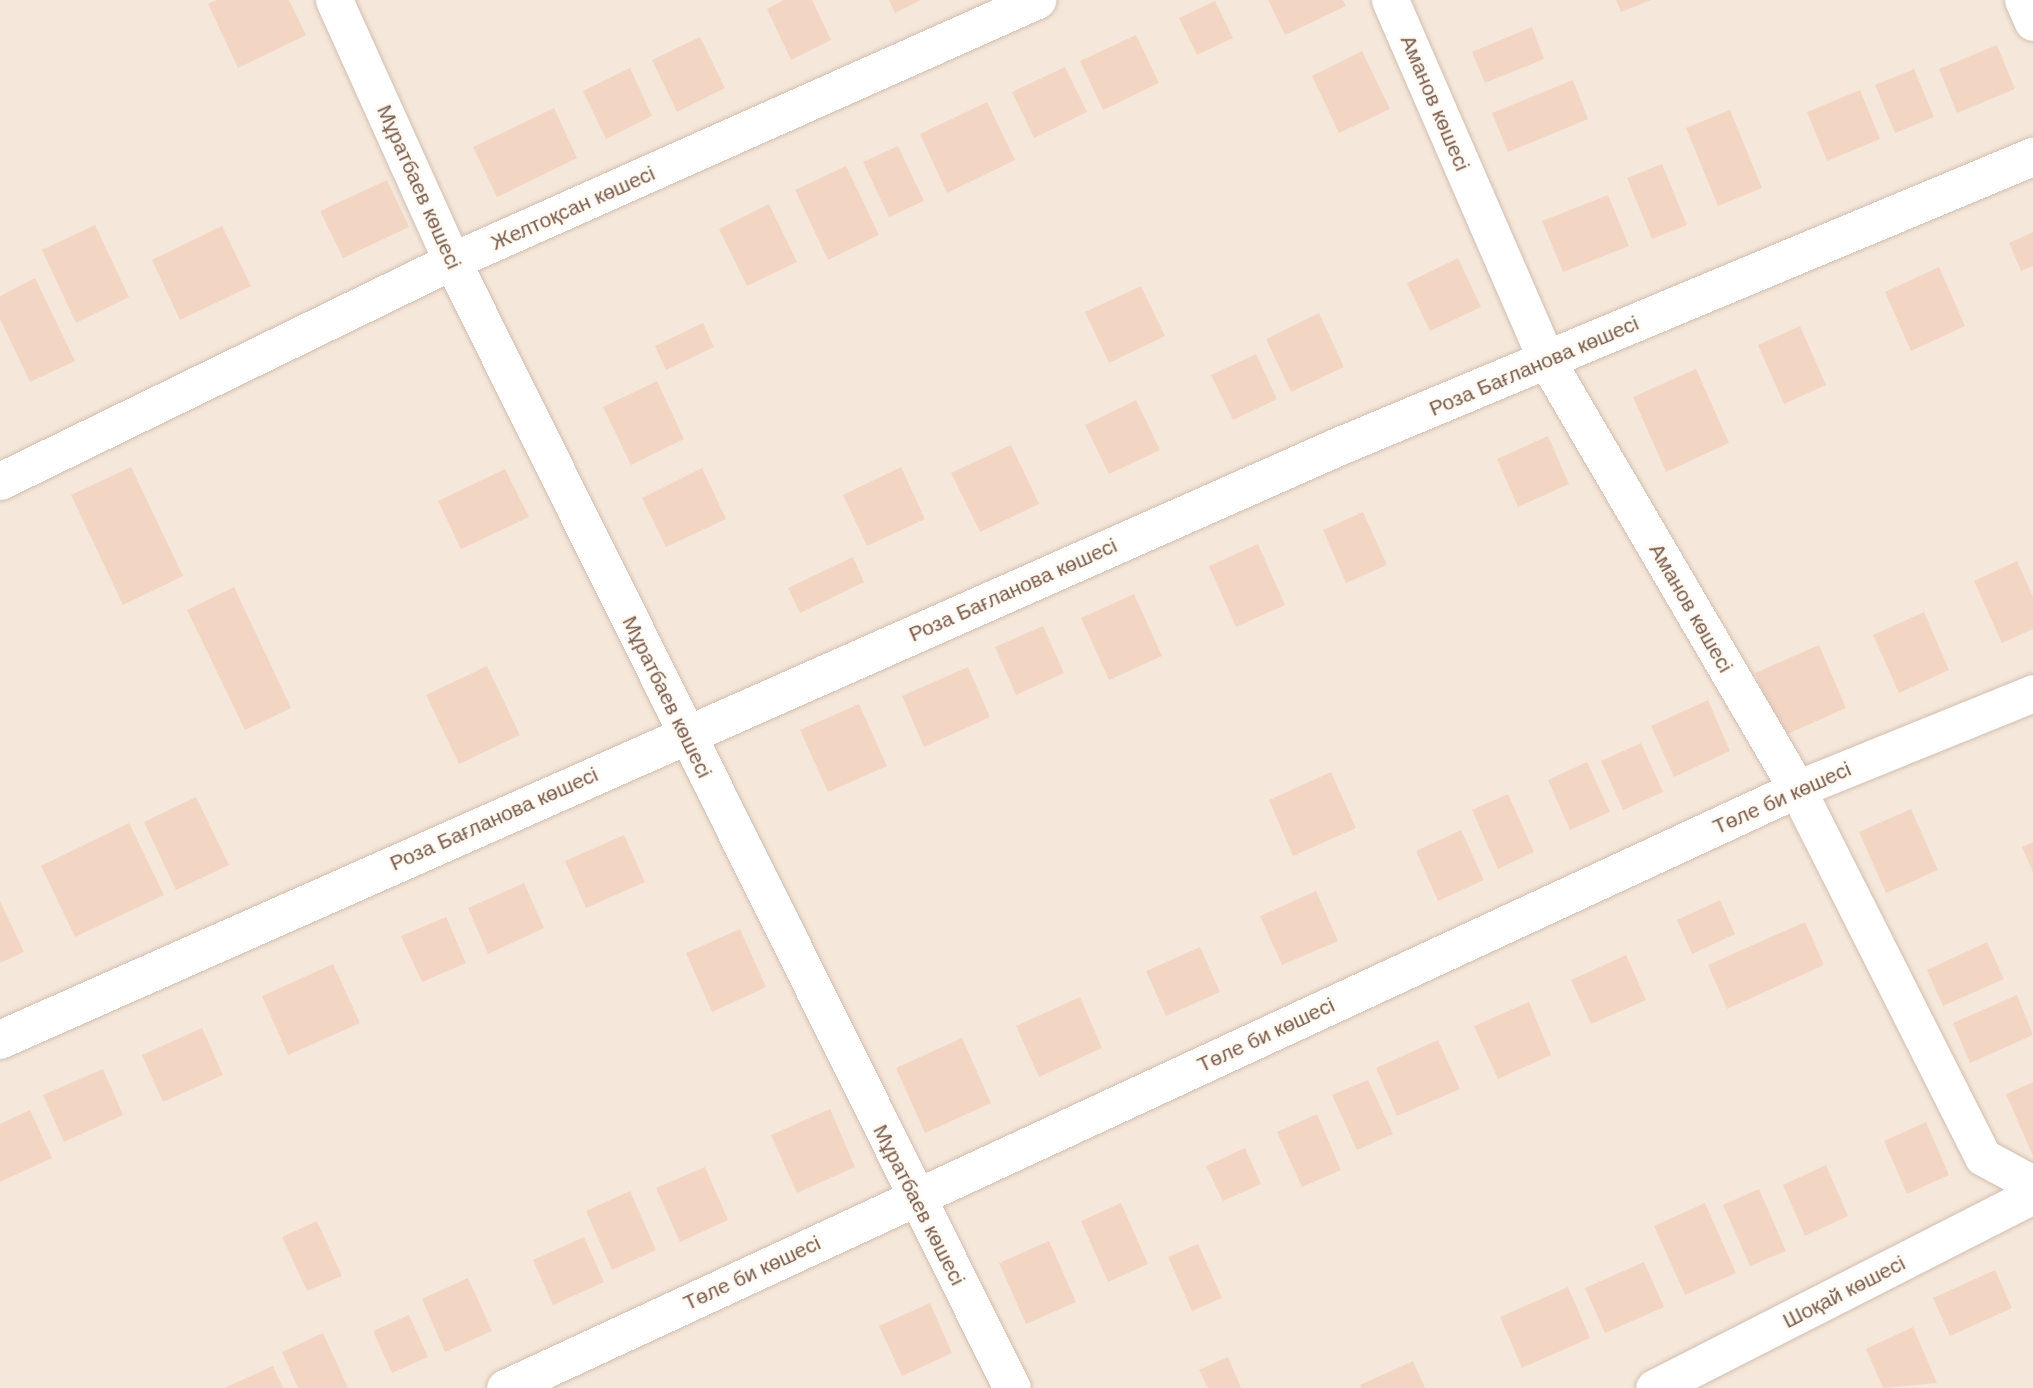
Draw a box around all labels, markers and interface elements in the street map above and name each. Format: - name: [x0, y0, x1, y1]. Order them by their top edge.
- street label: Аманов көшесі: [1395, 31, 1475, 175]
- street label: Мұратбаев көшесі: [372, 101, 466, 273]
- street label: Желтоқсан көшесі: [487, 161, 659, 255]
- street label: Роза Бағланова көшесі: [1426, 310, 1642, 422]
- street label: Роза Бағланова көшесі: [905, 533, 1121, 647]
- street label: Аманов көшесі: [1644, 539, 1738, 677]
- street label: Мұратбаев көшесі: [617, 612, 717, 782]
- street label: Төле би көшесі: [1709, 756, 1855, 840]
- street label: Роза Бағланова көшесі: [386, 762, 602, 876]
- street label: Төле би көшесі: [1193, 992, 1339, 1078]
- street label: Мұратбаев көшесі: [868, 1120, 970, 1290]
- street label: Төле би көшесі: [679, 1230, 825, 1316]
- street label: Шоқай көшесі: [1779, 1250, 1909, 1334]

